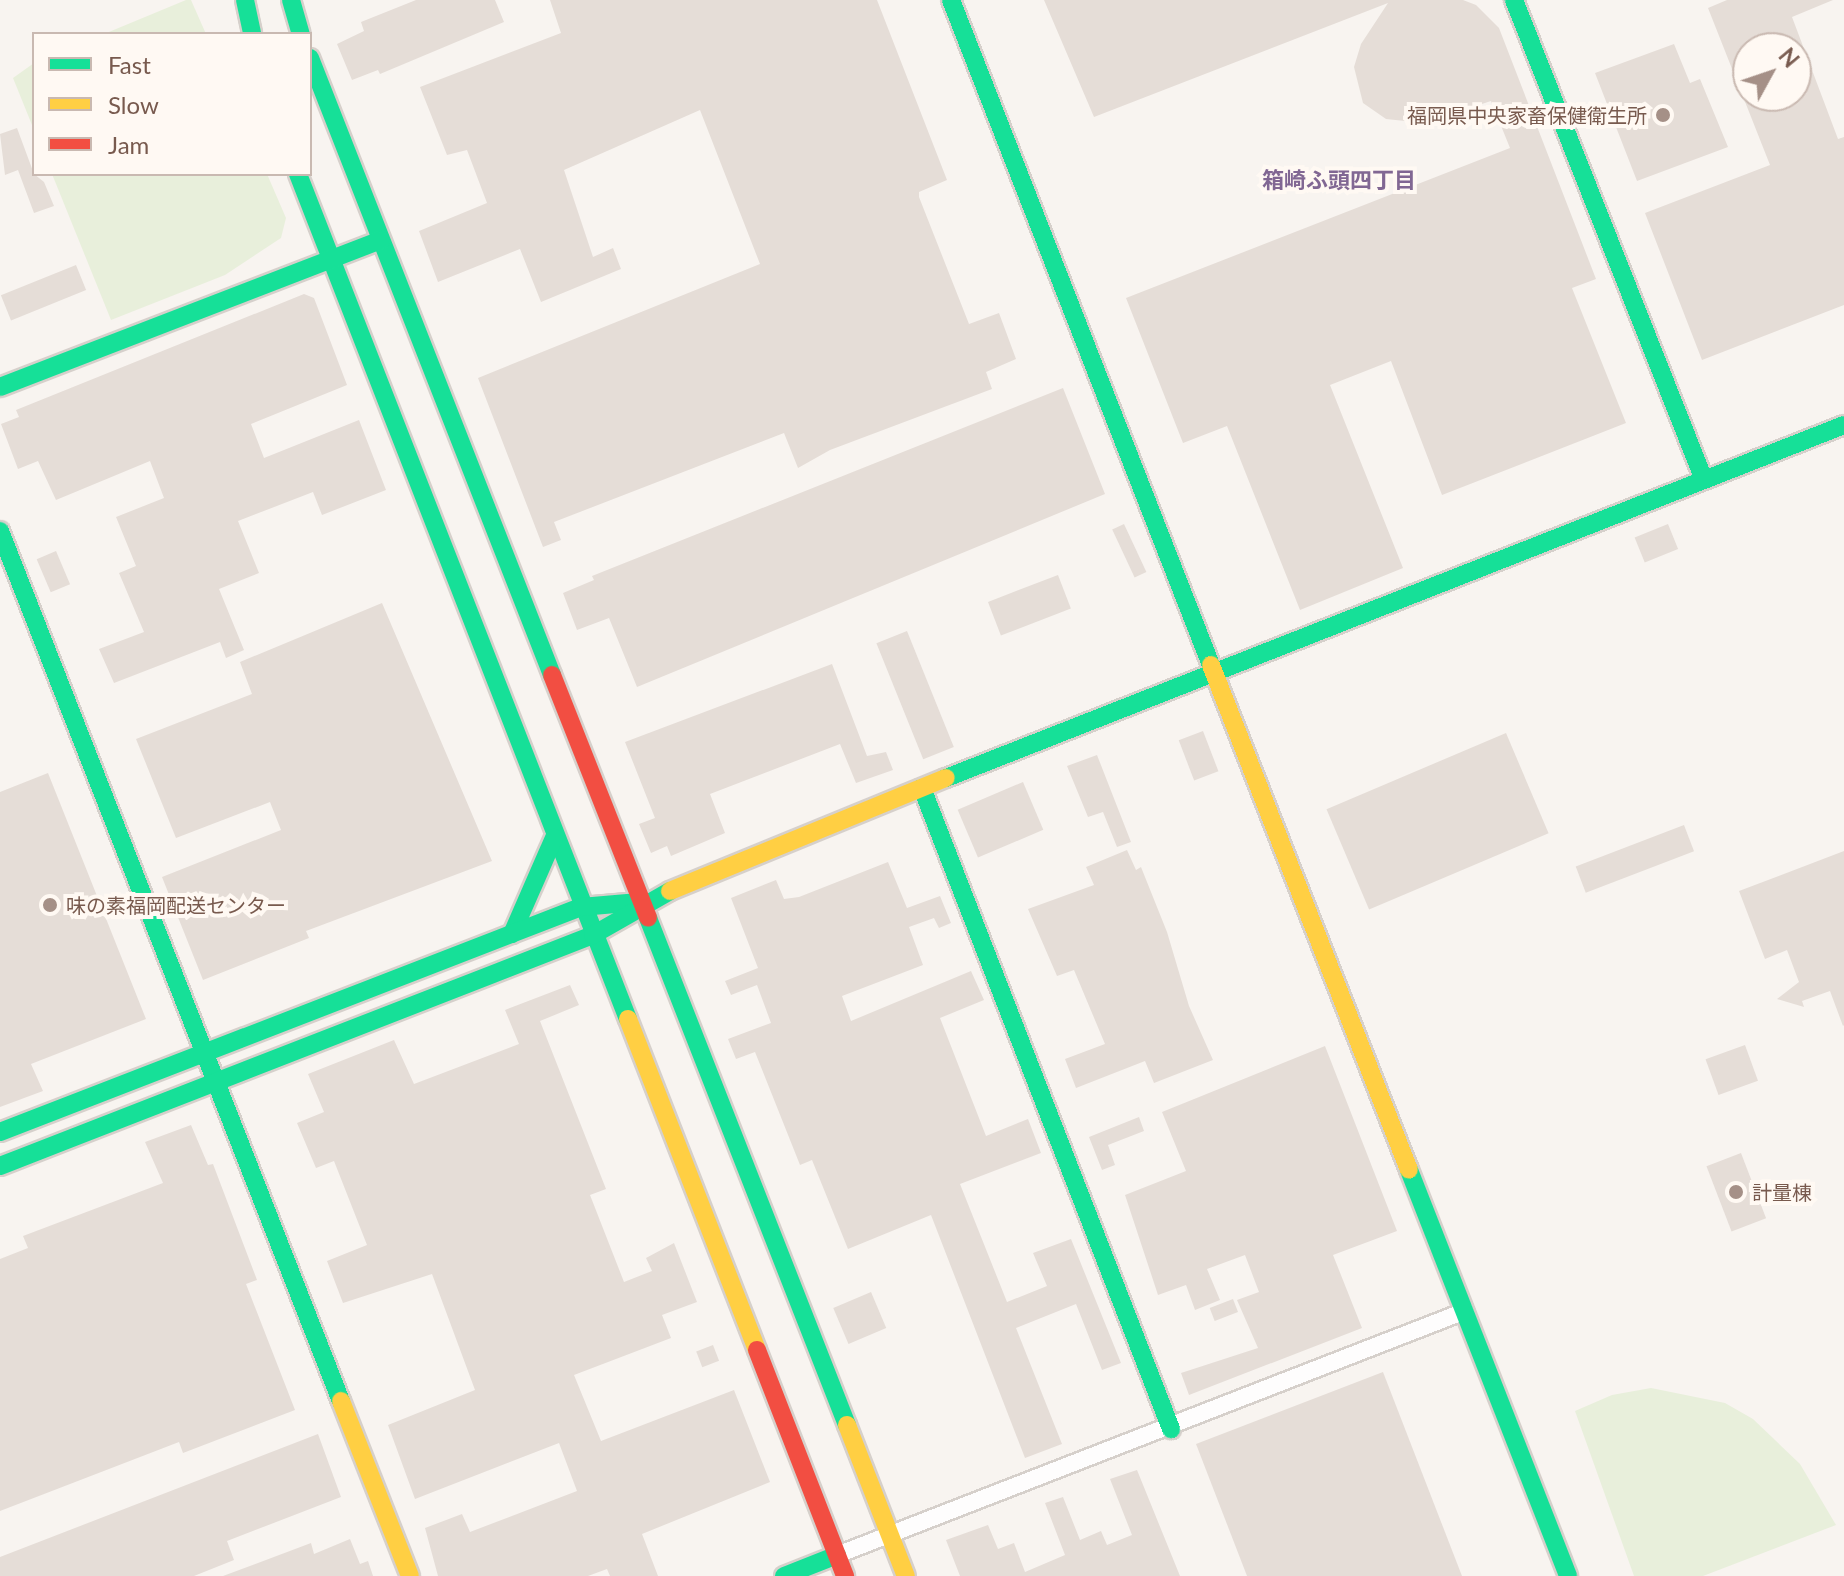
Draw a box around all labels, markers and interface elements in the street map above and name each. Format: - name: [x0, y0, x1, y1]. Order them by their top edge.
- legend: [32, 32, 312, 176]
- north arrow: [1732, 32, 1812, 112]
- text: N: [1773, 42, 1805, 73]
- text: Fast: [108, 50, 151, 79]
- text: Slow: [108, 90, 159, 119]
- place label: 福岡県中央家畜保健衛生所: [1407, 103, 1647, 127]
- marker: 福岡県中央家畜保健衛生所: [1654, 106, 1672, 124]
- text: Jam: [108, 130, 149, 159]
- district label: 箱崎ふ頭四丁目: [1262, 167, 1416, 193]
- place label: 味の素福岡配送センター: [66, 893, 286, 917]
- marker: 味の素福岡配送センター: [41, 896, 59, 914]
- place label: 計量棟: [1752, 1180, 1812, 1204]
- marker: 計量棟: [1727, 1183, 1745, 1201]

